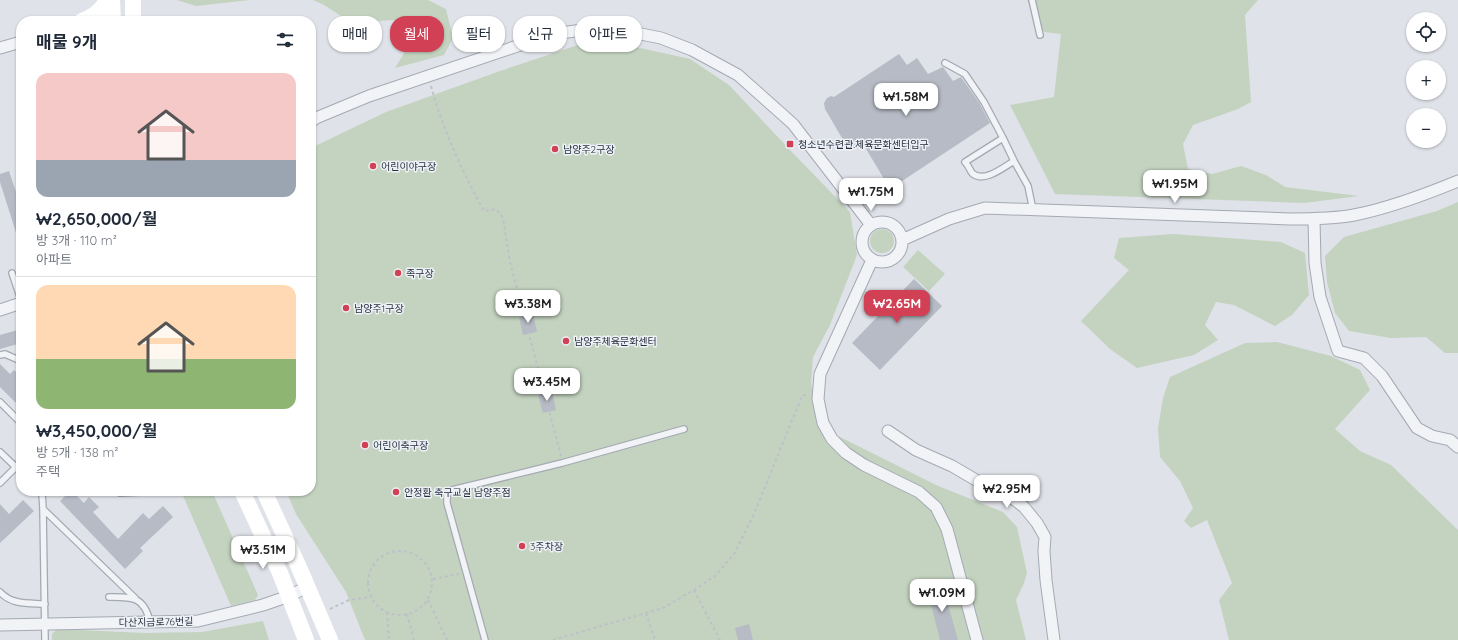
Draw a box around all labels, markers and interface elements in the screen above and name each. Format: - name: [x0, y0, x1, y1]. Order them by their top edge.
- map controls: [1406, 12, 1446, 148]
- button: locate: [1406, 12, 1446, 52]
- chip: 매매: [328, 16, 382, 52]
- chip: 월세: [390, 16, 444, 52]
- chip: 필터: [452, 16, 505, 52]
- chip: 신규: [513, 16, 567, 52]
- chip: 아파트: [575, 16, 642, 52]
- icon: filters: [274, 29, 296, 51]
- text: 매물 9개: [36, 31, 97, 52]
- button: +: [1406, 60, 1446, 100]
- pin: ₩1.58M: [873, 83, 939, 117]
- text: ₩1.58M: [883, 88, 929, 104]
- icon: home: [130, 99, 202, 171]
- button: −: [1406, 108, 1446, 148]
- place label: 청소년수련관.체육문화센터입구: [798, 138, 929, 151]
- marker: 청소년수련관.체육문화센터입구: [785, 139, 795, 149]
- place label: 남양주2구장: [563, 143, 615, 156]
- marker: 남양주2구장: [550, 144, 560, 154]
- place label: 어린이야구장: [381, 160, 436, 173]
- marker: 어린이야구장: [368, 161, 378, 171]
- pin: ₩1.95M: [1142, 170, 1208, 204]
- text: ₩1.95M: [1152, 175, 1198, 191]
- pin: ₩1.75M: [838, 178, 904, 212]
- text: ₩1.75M: [848, 183, 894, 199]
- text: ₩2,650,000/월: [36, 208, 157, 229]
- text: 방 3개 · 110 m²: [36, 232, 117, 248]
- text: 아파트: [36, 251, 72, 267]
- place label: 족구장: [406, 267, 434, 280]
- marker: 족구장: [393, 268, 403, 278]
- pin: ₩3.38M: [495, 290, 561, 324]
- pin: ₩2.65M: [864, 290, 930, 324]
- text: ₩3.38M: [504, 295, 552, 311]
- text: ₩2.65M: [873, 295, 921, 311]
- place label: 남양주1구장: [354, 302, 404, 315]
- marker: 남양주1구장: [341, 303, 351, 313]
- icon: home: [130, 311, 202, 383]
- place label: 남양주체육문화센터: [574, 335, 657, 348]
- marker: 남양주체육문화센터: [561, 336, 571, 346]
- pin: ₩3.45M: [514, 368, 580, 402]
- text: ₩3.45M: [523, 373, 571, 389]
- text: ₩3,450,000/월: [36, 420, 157, 441]
- place label: 어린이축구장: [373, 439, 428, 452]
- marker: 어린이축구장: [360, 440, 370, 450]
- text: 방 5개 · 138 m²: [36, 444, 118, 460]
- text: 주택: [36, 463, 60, 479]
- pin: ₩2.95M: [974, 475, 1040, 509]
- text: ₩2.95M: [983, 480, 1031, 496]
- place label: 안정환 축구교실 남양주점: [404, 486, 511, 499]
- marker: 안정환 축구교실 남양주점: [391, 487, 401, 497]
- pin: ₩3.51M: [230, 536, 296, 570]
- place label: 3주차장: [530, 540, 563, 553]
- text: ₩3.51M: [240, 541, 286, 557]
- marker: 3주차장: [517, 541, 527, 551]
- pin: ₩1.09M: [909, 579, 975, 613]
- text: ₩1.09M: [919, 584, 965, 600]
- street label: 다산지금로76번길: [119, 615, 193, 629]

